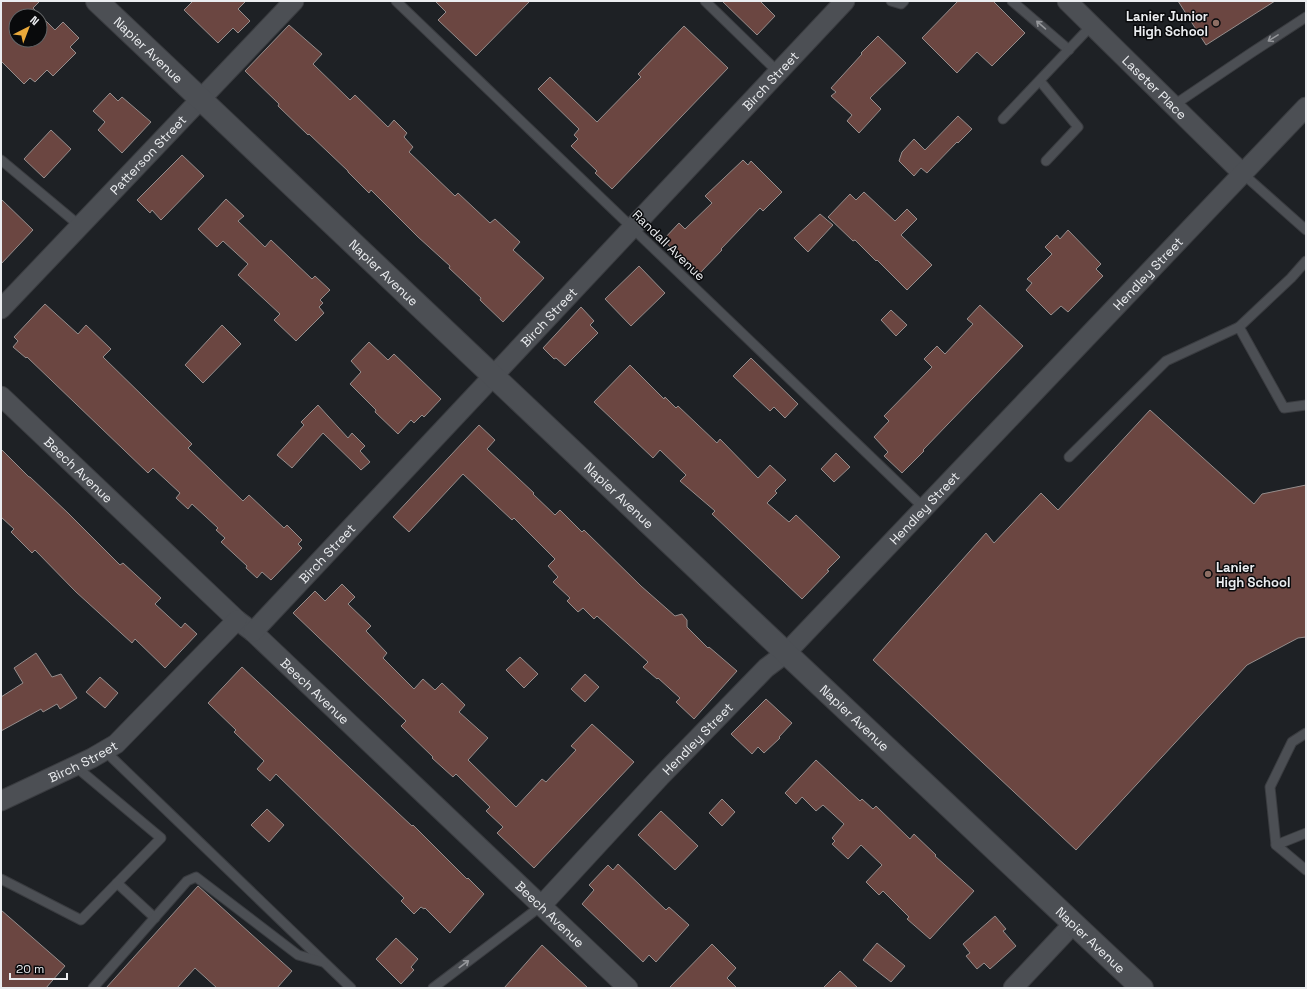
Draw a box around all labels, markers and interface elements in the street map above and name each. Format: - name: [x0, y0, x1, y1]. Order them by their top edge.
- north arrow: [8, 8, 48, 48]
- place label: Lanier Junior High School: [1126, 8, 1208, 40]
- text: N: [27, 13, 42, 28]
- street label: Napier Avenue: [110, 13, 187, 87]
- marker: Lanier Junior High School: [1211, 18, 1221, 28]
- one-way arrow: [1035, 21, 1046, 30]
- one-way arrow: [1267, 35, 1279, 43]
- street label: Birch Street: [739, 48, 803, 114]
- street label: Laseter Place: [1118, 52, 1190, 123]
- street label: Patterson Street: [106, 112, 190, 198]
- street label: Randall Avenue: [629, 206, 709, 284]
- street label: Hendley Street: [1109, 233, 1187, 314]
- street label: Napier Avenue: [345, 236, 422, 310]
- street label: Birch Street: [517, 284, 581, 351]
- street label: Beech Avenue: [40, 433, 116, 507]
- street label: Napier Avenue: [581, 459, 657, 532]
- street label: Hendley Street: [886, 468, 963, 548]
- street label: Birch Street: [295, 520, 359, 587]
- place label: Lanier High School: [1216, 559, 1290, 591]
- marker: Lanier High School: [1203, 569, 1213, 579]
- street label: Beech Avenue: [277, 655, 353, 728]
- street label: Napier Avenue: [816, 681, 893, 755]
- street label: Hendley Street: [659, 699, 737, 779]
- street label: Birch Street: [46, 737, 121, 786]
- street label: Beech Avenue: [512, 878, 588, 951]
- street label: Napier Avenue: [1052, 903, 1129, 977]
- scale bar: [10, 955, 67, 981]
- one-way arrow: [458, 960, 469, 969]
- text: 20 m: [16, 961, 44, 977]

